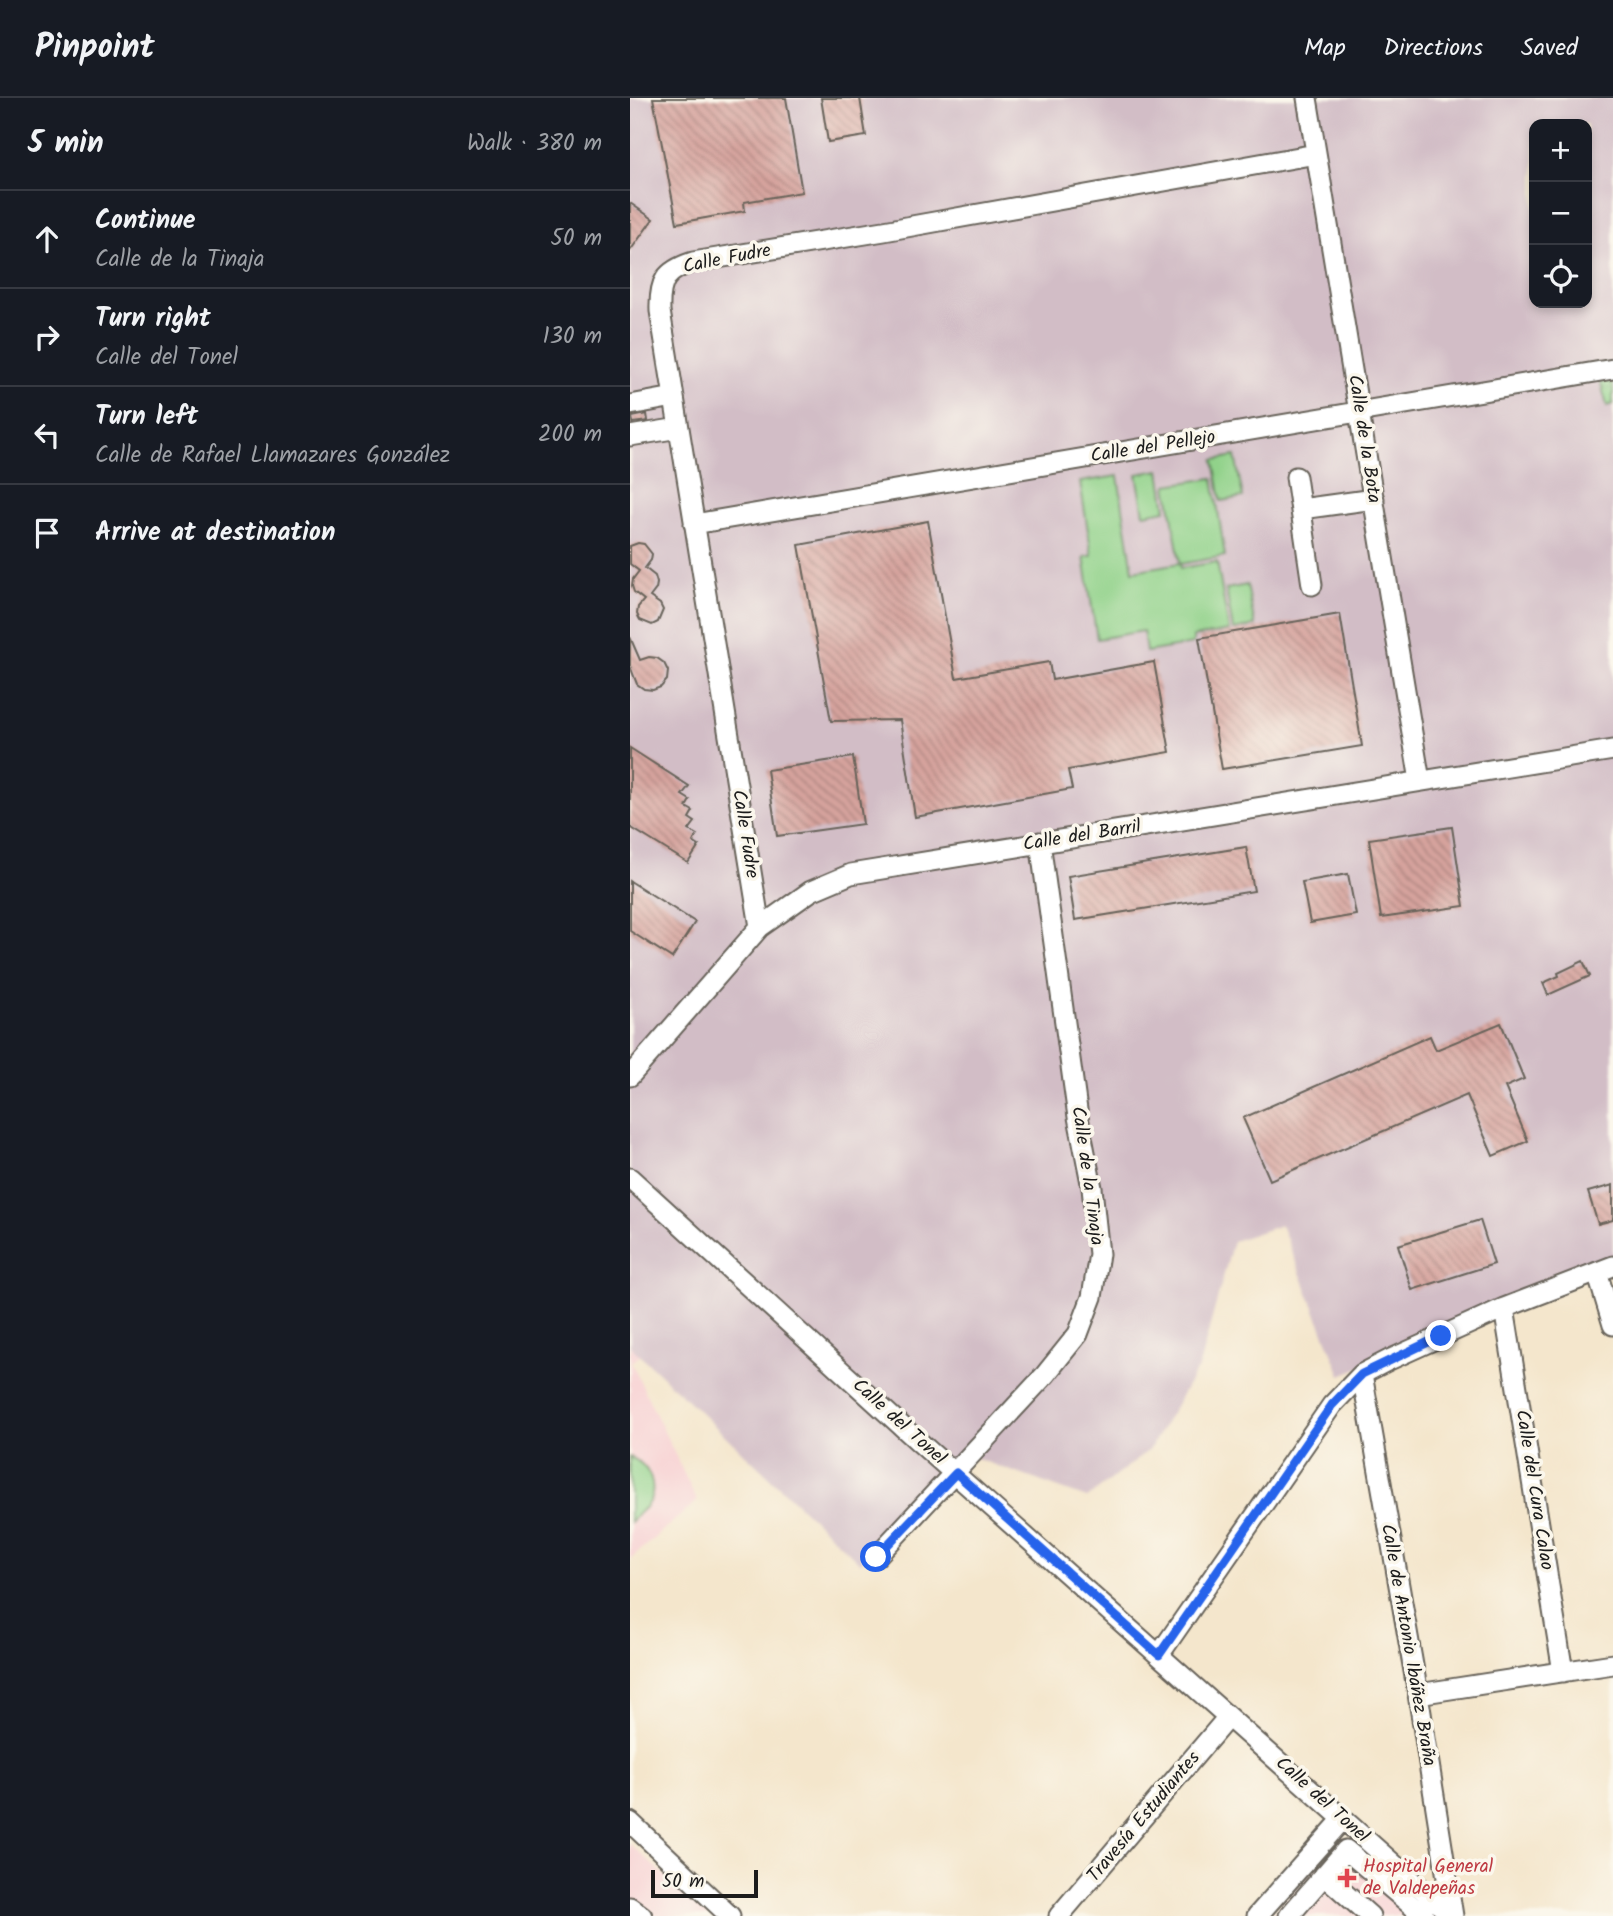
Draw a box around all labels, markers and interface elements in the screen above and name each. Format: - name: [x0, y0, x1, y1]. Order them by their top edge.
- text: Pinpoint: [35, 22, 155, 75]
- text: Map: [1304, 29, 1346, 68]
- text: Directions: [1384, 29, 1483, 68]
- text: Saved: [1521, 29, 1578, 68]
- map controls: [1529, 119, 1592, 308]
- button: +: [1529, 119, 1592, 182]
- text: 5 min: [28, 120, 104, 168]
- text: Walk · 380 m: [467, 126, 602, 162]
- button: −: [1529, 182, 1592, 245]
- text: Continue: [95, 200, 196, 242]
- icon: ahead: [28, 220, 66, 258]
- text: 50 m: [551, 221, 602, 257]
- street label: Calle Fudre: [680, 236, 774, 282]
- text: Calle de la Tinaja: [95, 242, 265, 278]
- button: locate: [1529, 245, 1592, 308]
- text: Turn right: [95, 298, 211, 340]
- icon: right: [28, 318, 66, 356]
- text: 130 m: [543, 319, 602, 355]
- text: Calle del Tonel: [95, 340, 238, 376]
- street label: Calle de la Bota: [1339, 373, 1389, 505]
- text: Turn left: [95, 396, 198, 438]
- icon: left: [28, 416, 66, 454]
- text: 200 m: [538, 417, 602, 453]
- street label: Calle del Pellejo: [1088, 422, 1218, 472]
- text: Calle de Rafael Llamazares González: [95, 438, 450, 474]
- text: Arrive at destination: [95, 512, 335, 554]
- icon: arrive: [28, 514, 66, 552]
- street label: Calle Fudre: [723, 788, 767, 881]
- street label: Calle del Barril: [1021, 812, 1143, 860]
- street label: Calle de la Tinaja: [1062, 1105, 1112, 1247]
- route end: [1425, 1320, 1456, 1351]
- street label: Calle del Tonel: [845, 1371, 953, 1473]
- street label: Calle del Cura Calao: [1507, 1408, 1561, 1572]
- street label: Calle de Antonio Ibáñez Braña: [1372, 1521, 1444, 1769]
- route start: [860, 1541, 891, 1572]
- street label: Travesía Estudiantes: [1080, 1745, 1208, 1889]
- street label: Calle del Tonel: [1268, 1749, 1376, 1851]
- place label: Hospital General de Valdepeñas: [1363, 1852, 1494, 1904]
- scale bar: [651, 1867, 758, 1899]
- text: 50 m: [662, 1867, 704, 1897]
- marker: Hospital General de Valdepeñas: [1337, 1868, 1357, 1888]

